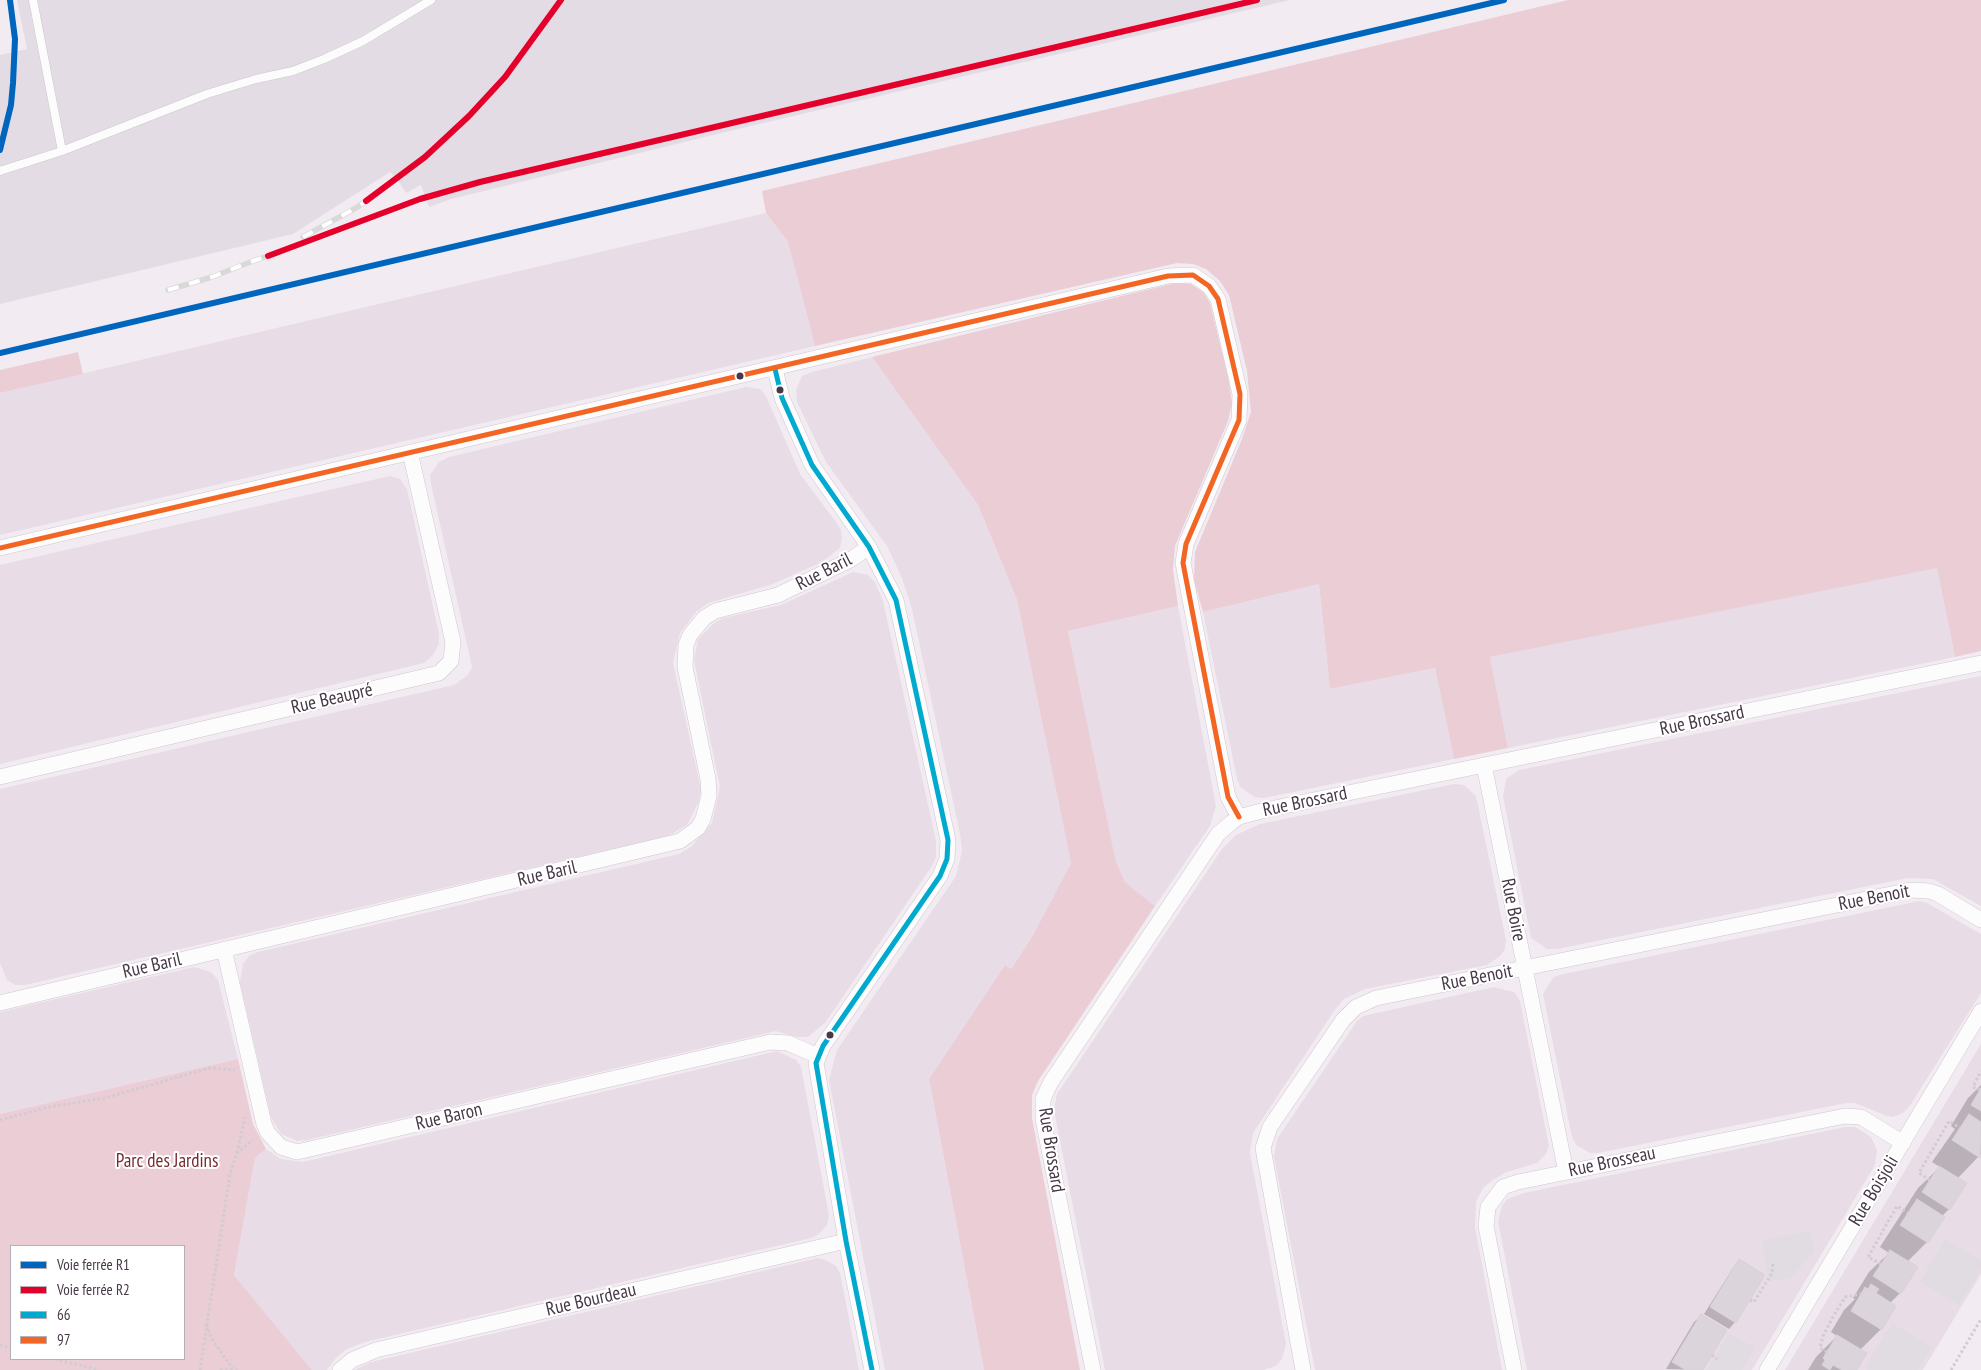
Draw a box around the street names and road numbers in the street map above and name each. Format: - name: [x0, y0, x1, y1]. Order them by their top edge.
- street label: Rue Baril: [792, 548, 856, 596]
- street label: Rue Beaupré: [289, 679, 375, 719]
- street label: Rue Brossard: [1658, 701, 1746, 741]
- street label: Rue Brossard: [1261, 782, 1349, 822]
- street label: Rue Baril: [515, 856, 579, 892]
- street label: Rue Boire: [1496, 877, 1530, 943]
- street label: Rue Benoit: [1837, 880, 1911, 916]
- street label: Rue Baril: [120, 948, 184, 984]
- street label: Rue Benoit: [1440, 960, 1514, 996]
- street label: Rue Baron: [414, 1098, 484, 1136]
- street label: Rue Brossard: [1033, 1106, 1069, 1194]
- street label: Rue Brosseau: [1567, 1142, 1657, 1182]
- street label: Rue Boisjoli: [1844, 1152, 1904, 1230]
- street label: Rue Bourdeau: [544, 1279, 638, 1321]

